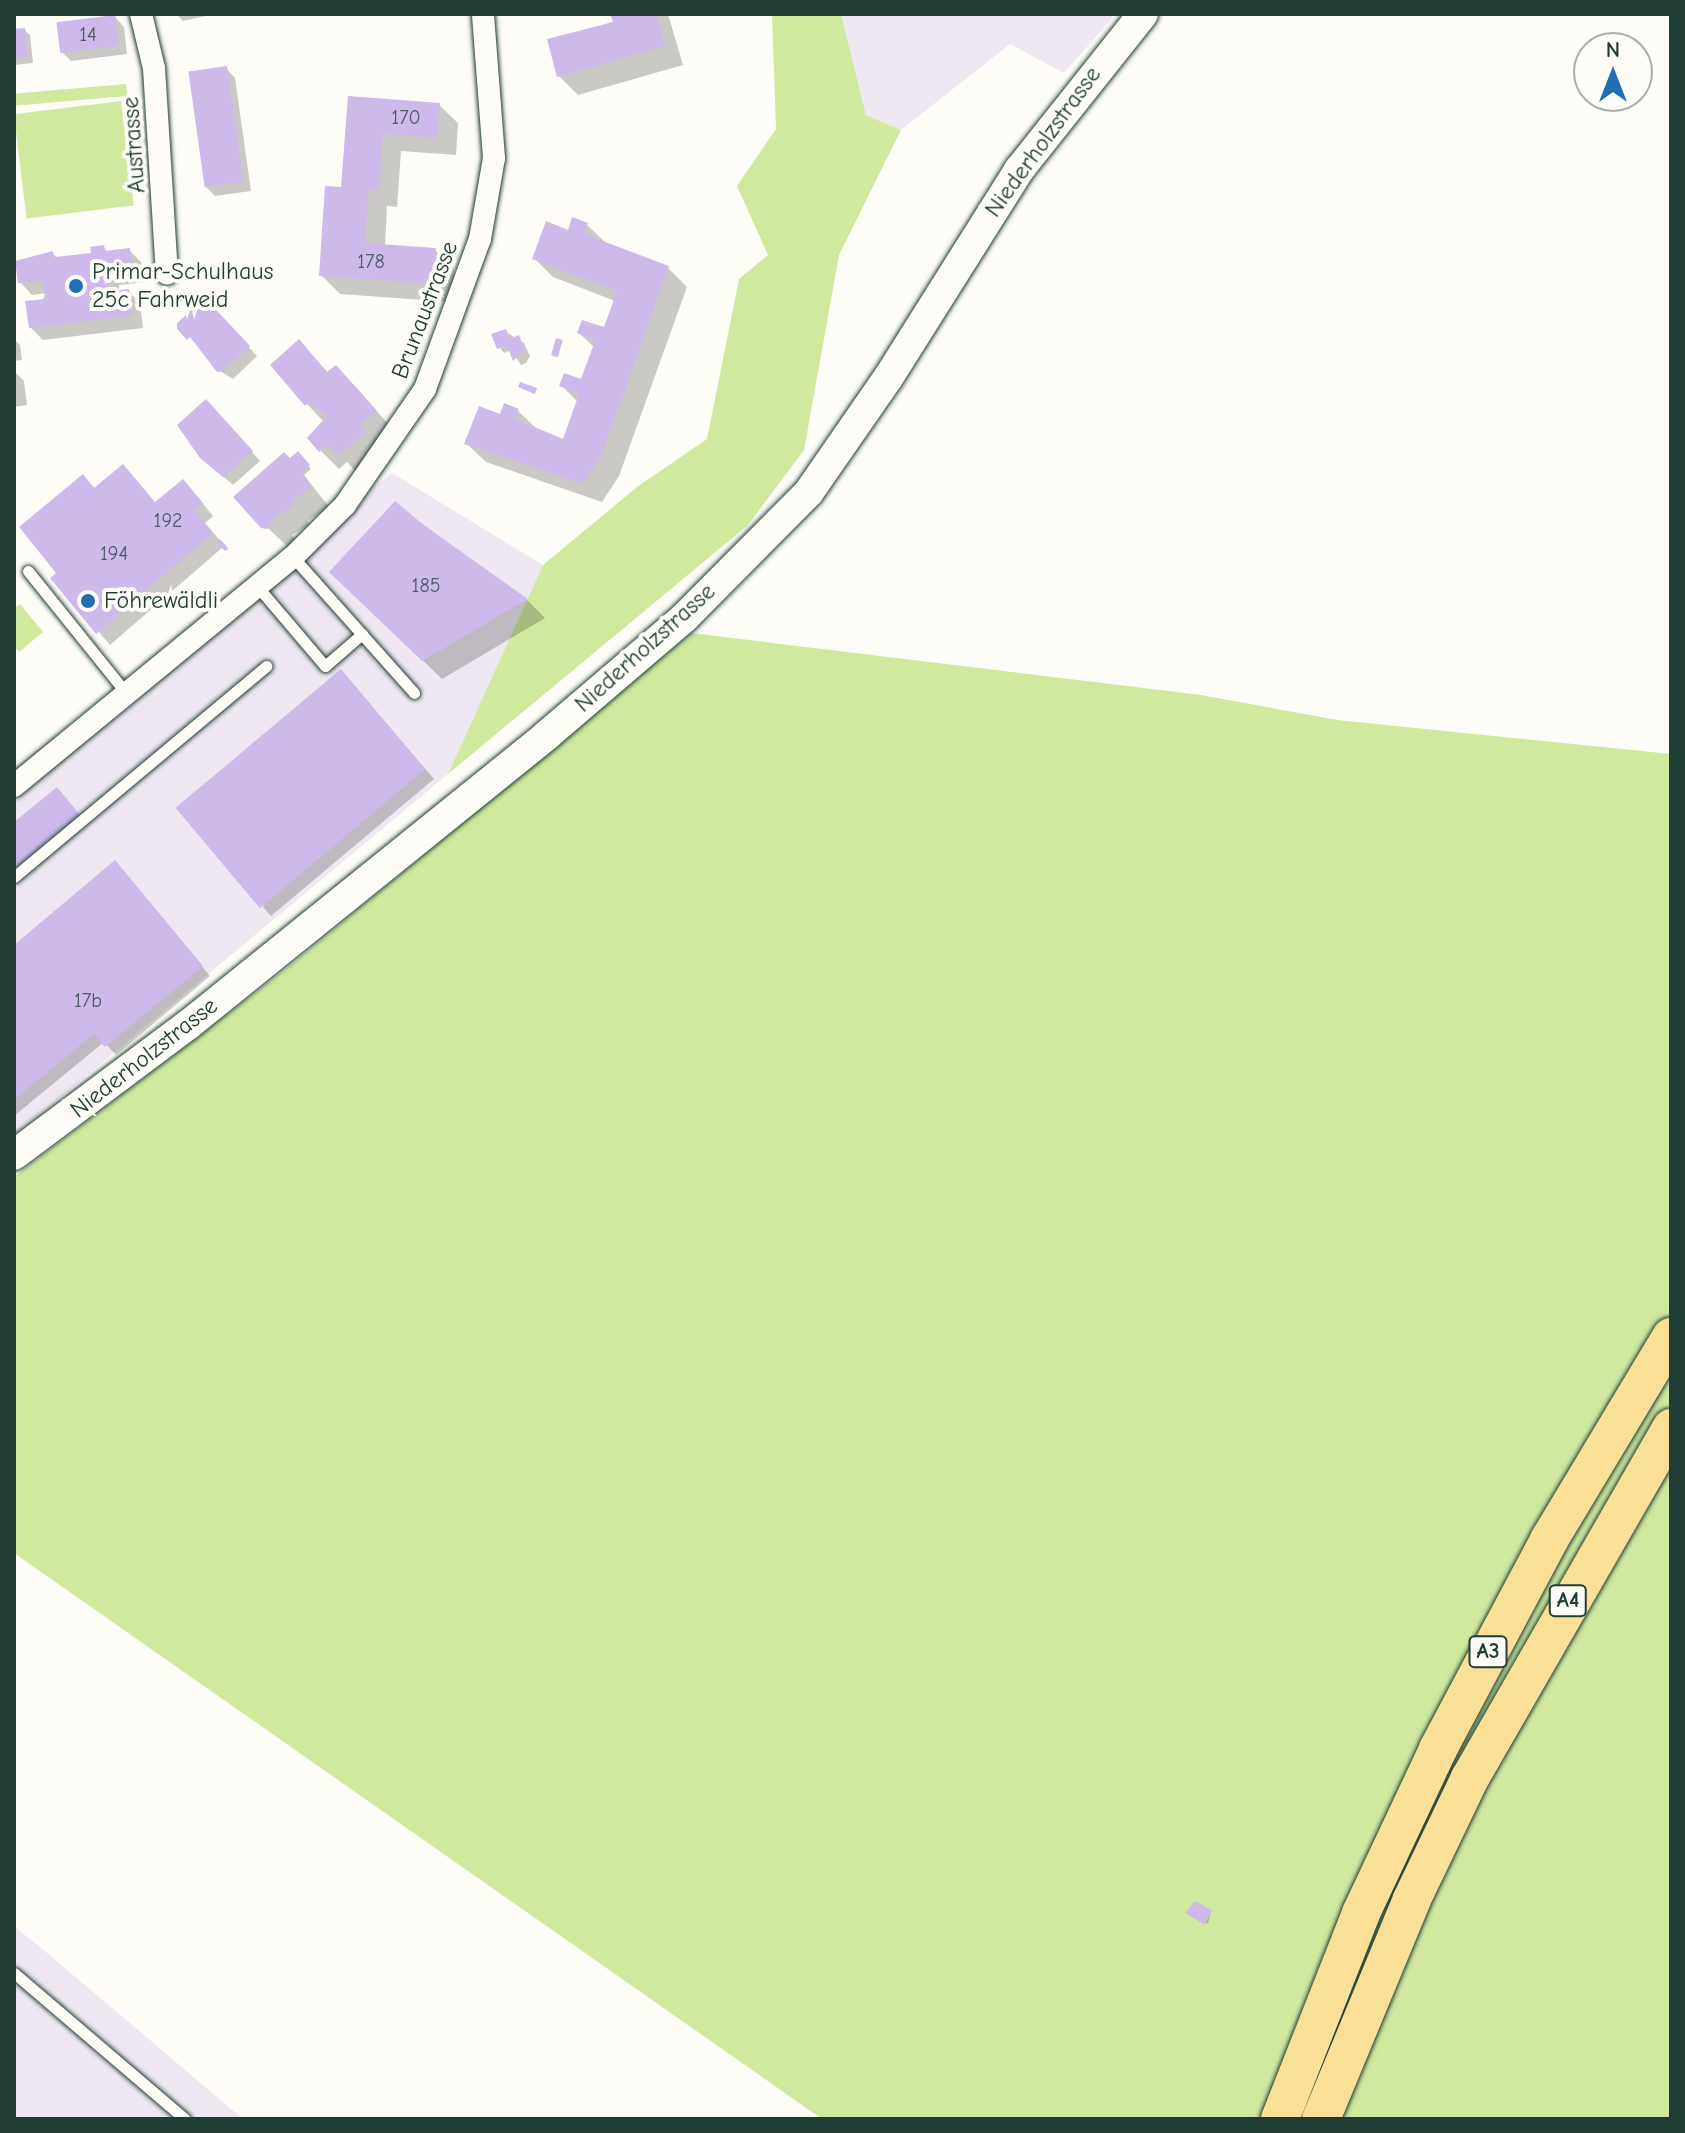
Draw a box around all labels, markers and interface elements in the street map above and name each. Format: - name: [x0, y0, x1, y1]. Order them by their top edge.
- house number: 14: [79, 22, 97, 46]
- north arrow: [1573, 32, 1653, 112]
- text: N: [1606, 37, 1620, 63]
- street label: Niederholzstrasse: [979, 61, 1107, 223]
- street label: Austrasse: [116, 96, 152, 194]
- house number: 170: [391, 105, 421, 129]
- street label: Brunaustrasse: [386, 237, 464, 383]
- house number: 178: [357, 249, 385, 273]
- place label: Primar-Schulhaus 25c Fahrweid: [92, 258, 274, 314]
- marker: Primar-Schulhaus 25c Fahrweid: [67, 277, 85, 295]
- house number: 192: [154, 508, 182, 532]
- house number: 194: [100, 541, 128, 565]
- house number: 185: [411, 573, 441, 597]
- street label: Niederholzstrasse: [569, 577, 721, 719]
- place label: Föhrewäldli: [104, 587, 218, 615]
- marker: Föhrewäldli: [79, 592, 97, 610]
- house number: 17b: [74, 988, 102, 1012]
- street label: Niederholzstrasse: [65, 992, 223, 1124]
- road number: A4: [1548, 1583, 1588, 1619]
- road number: A3: [1468, 1634, 1508, 1670]

